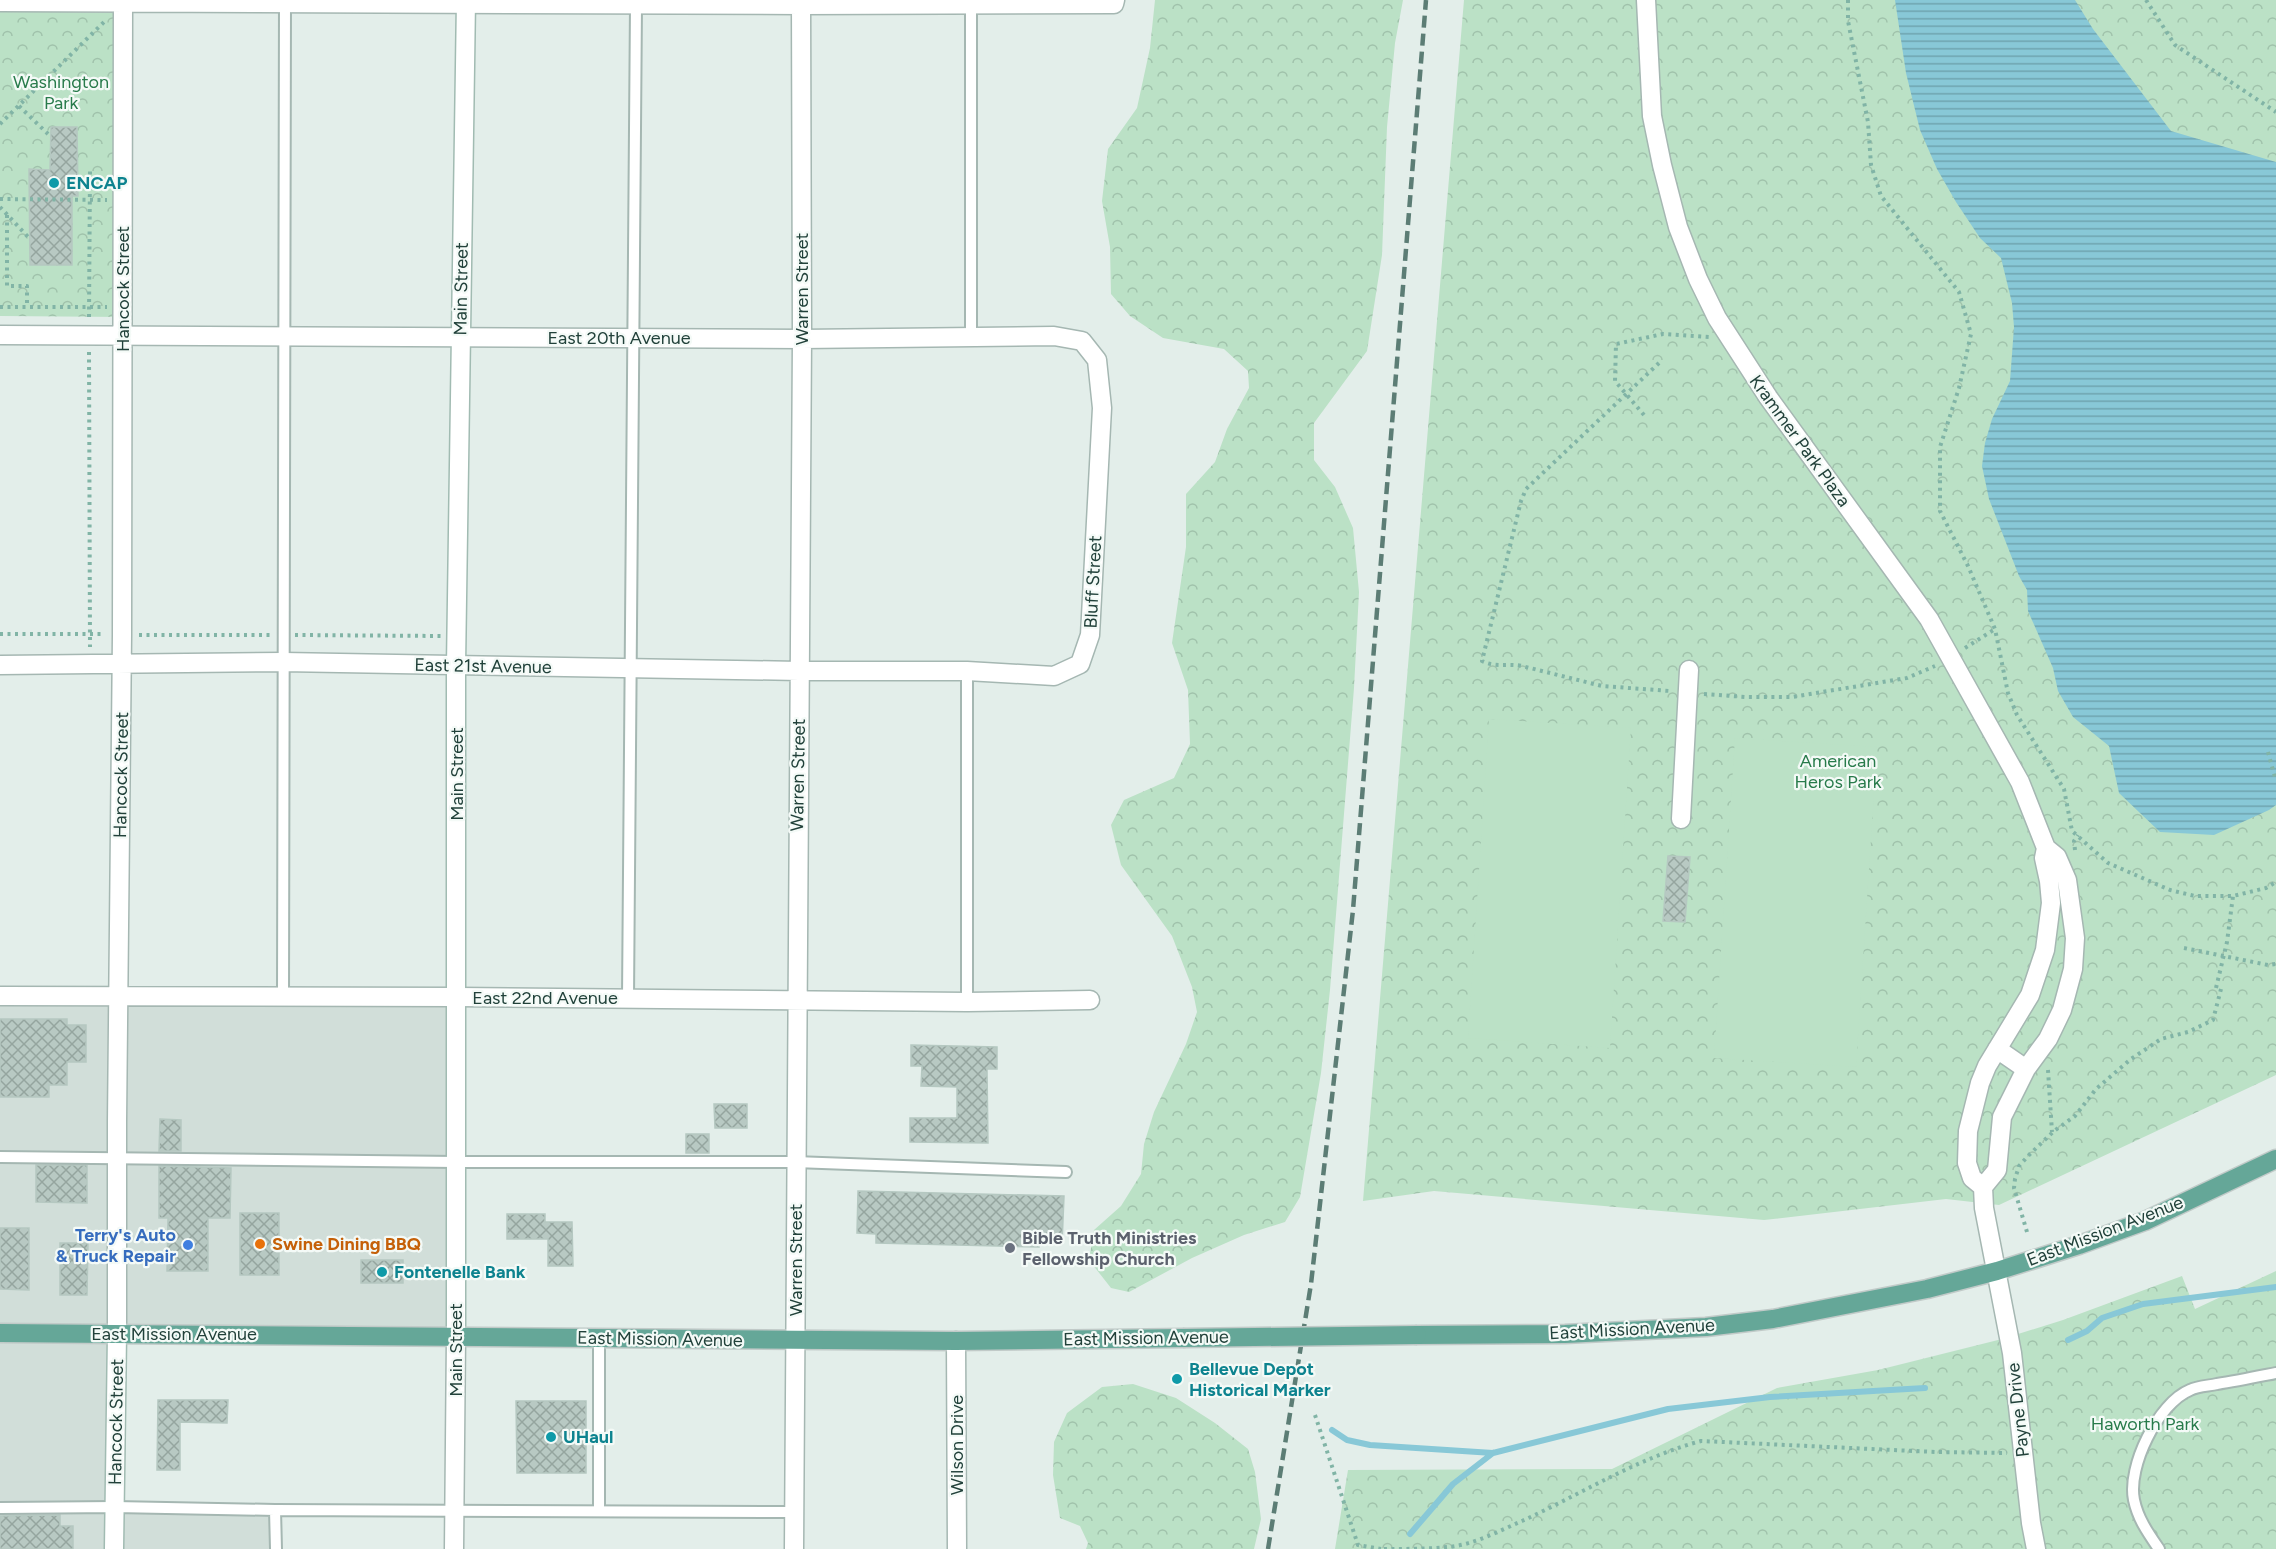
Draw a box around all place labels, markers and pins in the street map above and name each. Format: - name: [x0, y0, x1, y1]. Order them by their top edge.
- place label: ENCAP: [66, 172, 127, 194]
- marker: ENCAP: [47, 176, 61, 190]
- place label: Terry's Auto & Truck Repair: [56, 1224, 176, 1267]
- place label: Bible Truth Ministries Fellowship Church: [1022, 1227, 1197, 1270]
- place label: Swine Dining BBQ: [272, 1233, 421, 1255]
- marker: Swine Dining BBQ: [253, 1237, 267, 1251]
- marker: Terry's Auto & Truck Repair: [181, 1238, 195, 1252]
- marker: Bible Truth Ministries Fellowship Church: [1003, 1241, 1017, 1255]
- place label: Fontenelle Bank: [394, 1261, 526, 1283]
- marker: Fontenelle Bank: [375, 1265, 389, 1279]
- place label: Bellevue Depot Historical Marker: [1189, 1358, 1331, 1401]
- marker: Bellevue Depot Historical Marker: [1170, 1372, 1184, 1386]
- place label: UHaul: [563, 1426, 613, 1448]
- marker: UHaul: [544, 1430, 558, 1444]

